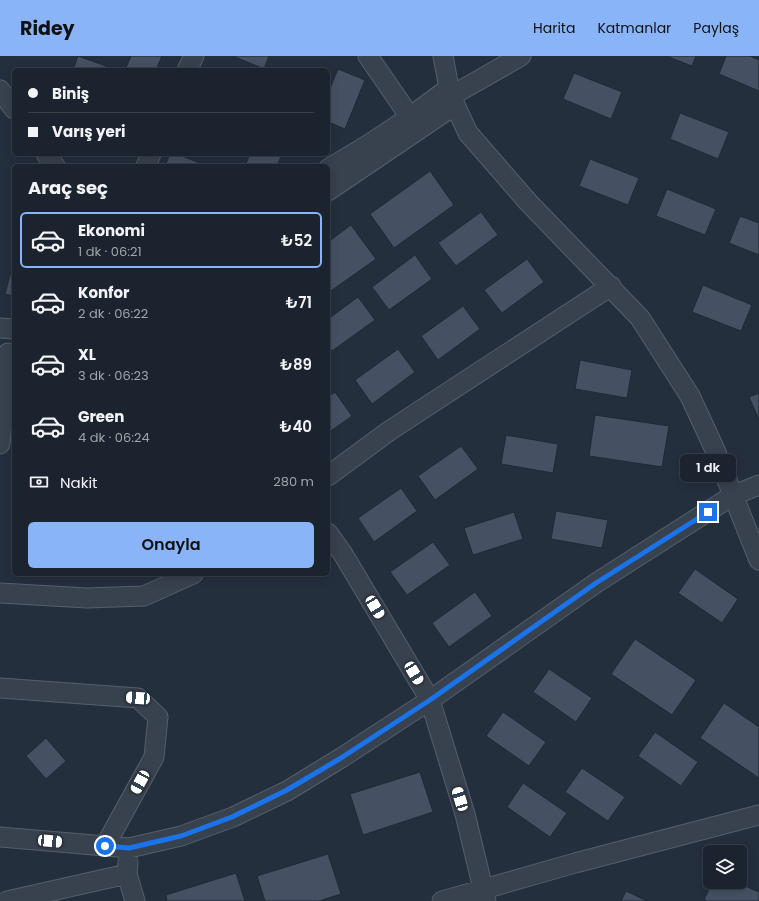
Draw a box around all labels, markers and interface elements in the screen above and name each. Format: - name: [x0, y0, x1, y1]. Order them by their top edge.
- text: Ridey: [20, 15, 75, 42]
- text: Harita: [533, 18, 575, 38]
- text: Katmanlar: [597, 18, 671, 38]
- text: Paylaş: [693, 18, 739, 38]
- text: Biniş: [52, 83, 89, 104]
- text: Varış yeri: [52, 121, 126, 142]
- text: Araç seç: [28, 175, 108, 200]
- text: Ekonomi: [78, 220, 145, 241]
- icon: car: [30, 222, 66, 258]
- text: ₺52: [281, 230, 312, 251]
- text: 1 dk · 06:21: [78, 242, 142, 261]
- text: Konfor: [78, 282, 130, 303]
- icon: car: [30, 284, 66, 320]
- text: ₺71: [286, 292, 312, 313]
- text: 2 dk · 06:22: [78, 304, 148, 323]
- text: XL: [78, 344, 96, 365]
- icon: car: [30, 346, 66, 382]
- text: ₺89: [280, 354, 312, 375]
- text: 3 dk · 06:23: [78, 366, 149, 385]
- text: Green: [78, 406, 124, 427]
- icon: car: [30, 408, 66, 444]
- text: ₺40: [280, 416, 312, 437]
- text: 4 dk · 06:24: [78, 428, 150, 447]
- callout: 1 dk: [680, 454, 736, 482]
- text: 1 dk: [696, 458, 720, 477]
- icon: cash: [28, 471, 50, 493]
- text: Nakit: [60, 472, 98, 493]
- text: 280 m: [273, 472, 314, 491]
- route end: [699, 503, 717, 521]
- button: Onayla: [28, 522, 314, 568]
- car: [364, 594, 386, 620]
- car: [403, 660, 425, 686]
- car: [126, 691, 150, 705]
- car: [129, 769, 151, 795]
- car: [451, 786, 469, 812]
- car: [38, 834, 62, 848]
- route start: [96, 837, 114, 855]
- map controls: [703, 845, 747, 889]
- button: layers: [703, 845, 747, 889]

